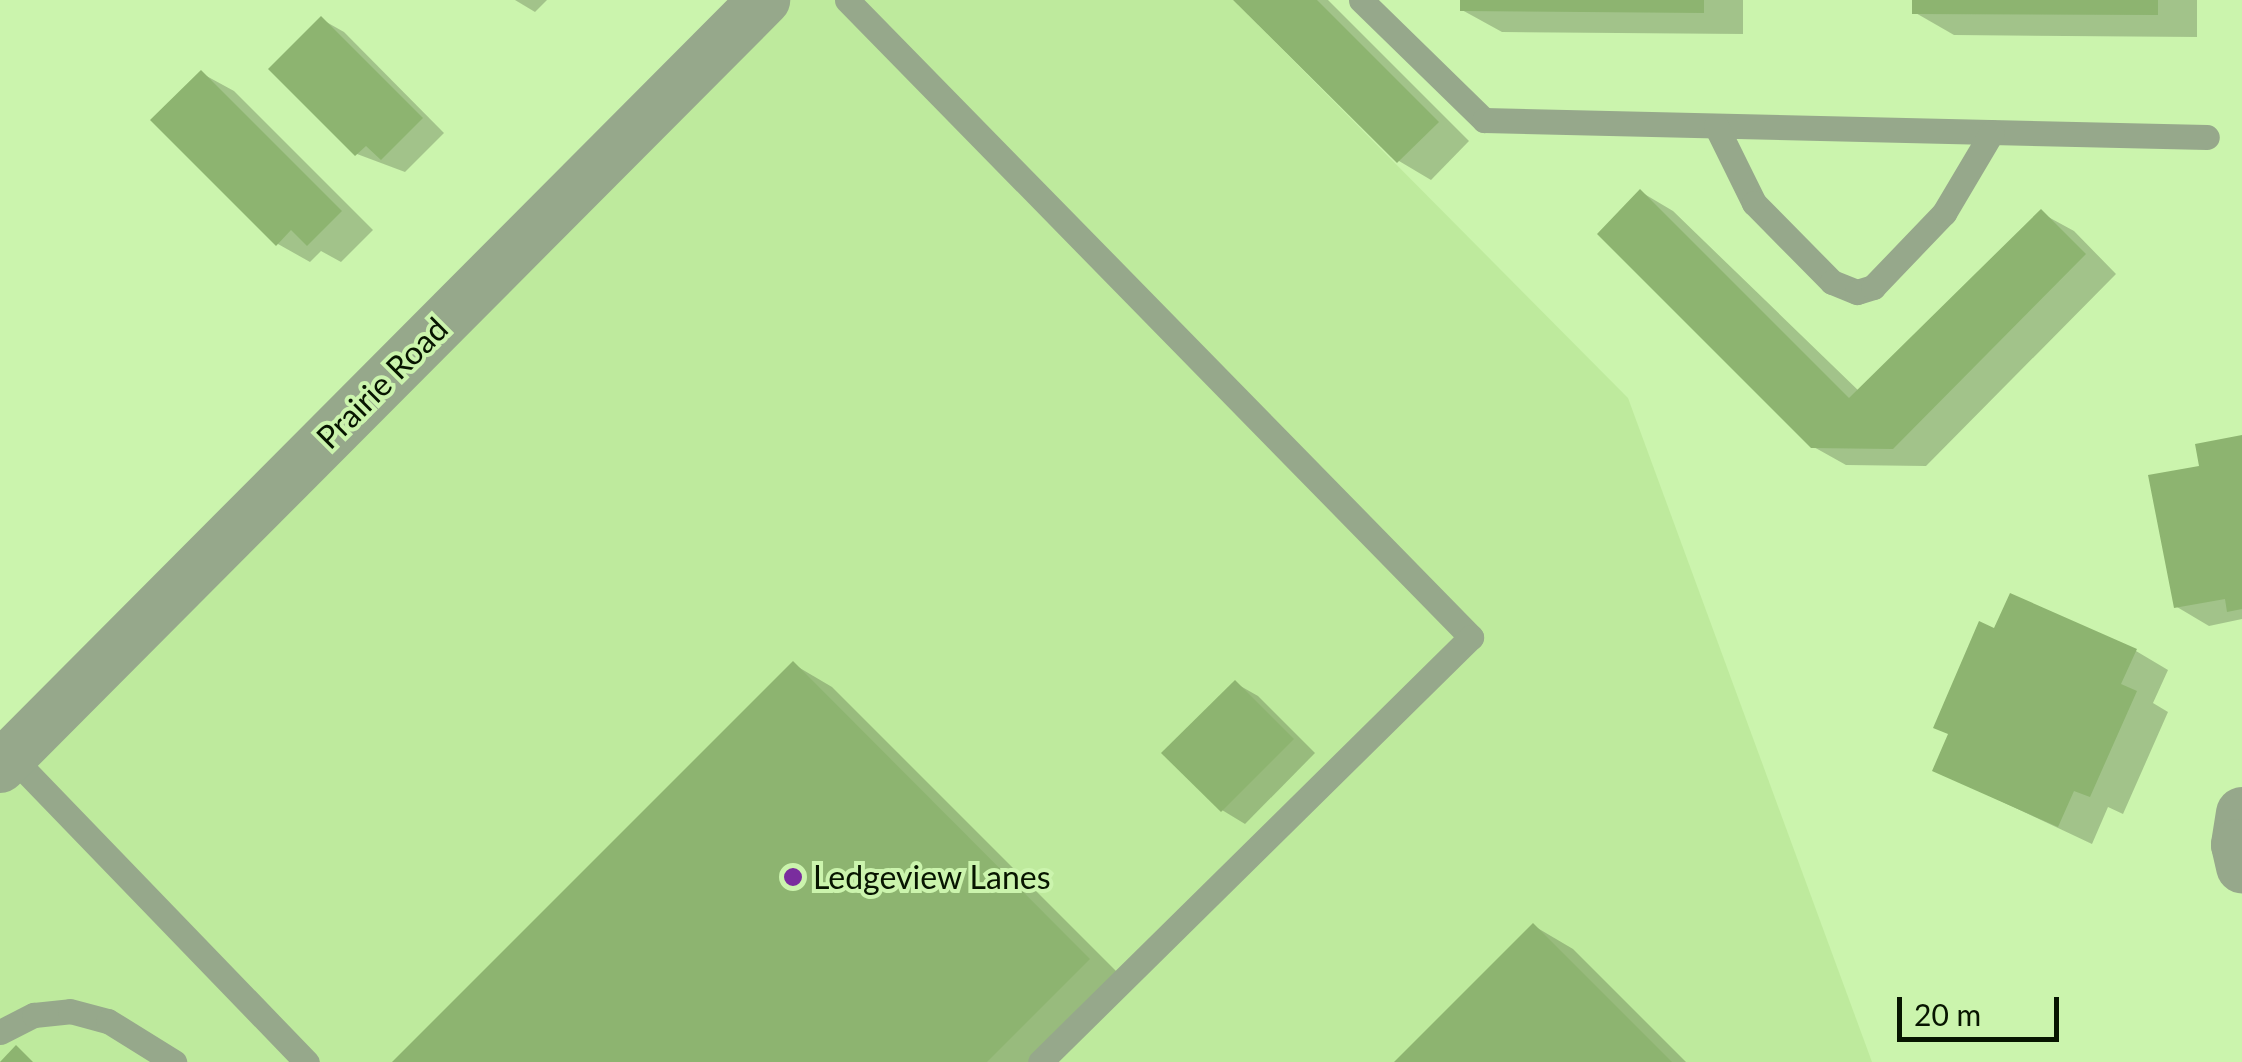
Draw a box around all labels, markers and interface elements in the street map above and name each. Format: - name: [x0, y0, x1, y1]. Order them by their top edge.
- street label: Prairie Road: [309, 310, 455, 456]
- place label: Ledgeview Lanes: [813, 858, 1051, 896]
- marker: Ledgeview Lanes: [782, 866, 804, 888]
- scale bar: [1902, 977, 2064, 1039]
- text: 20 m: [1914, 996, 1981, 1032]

